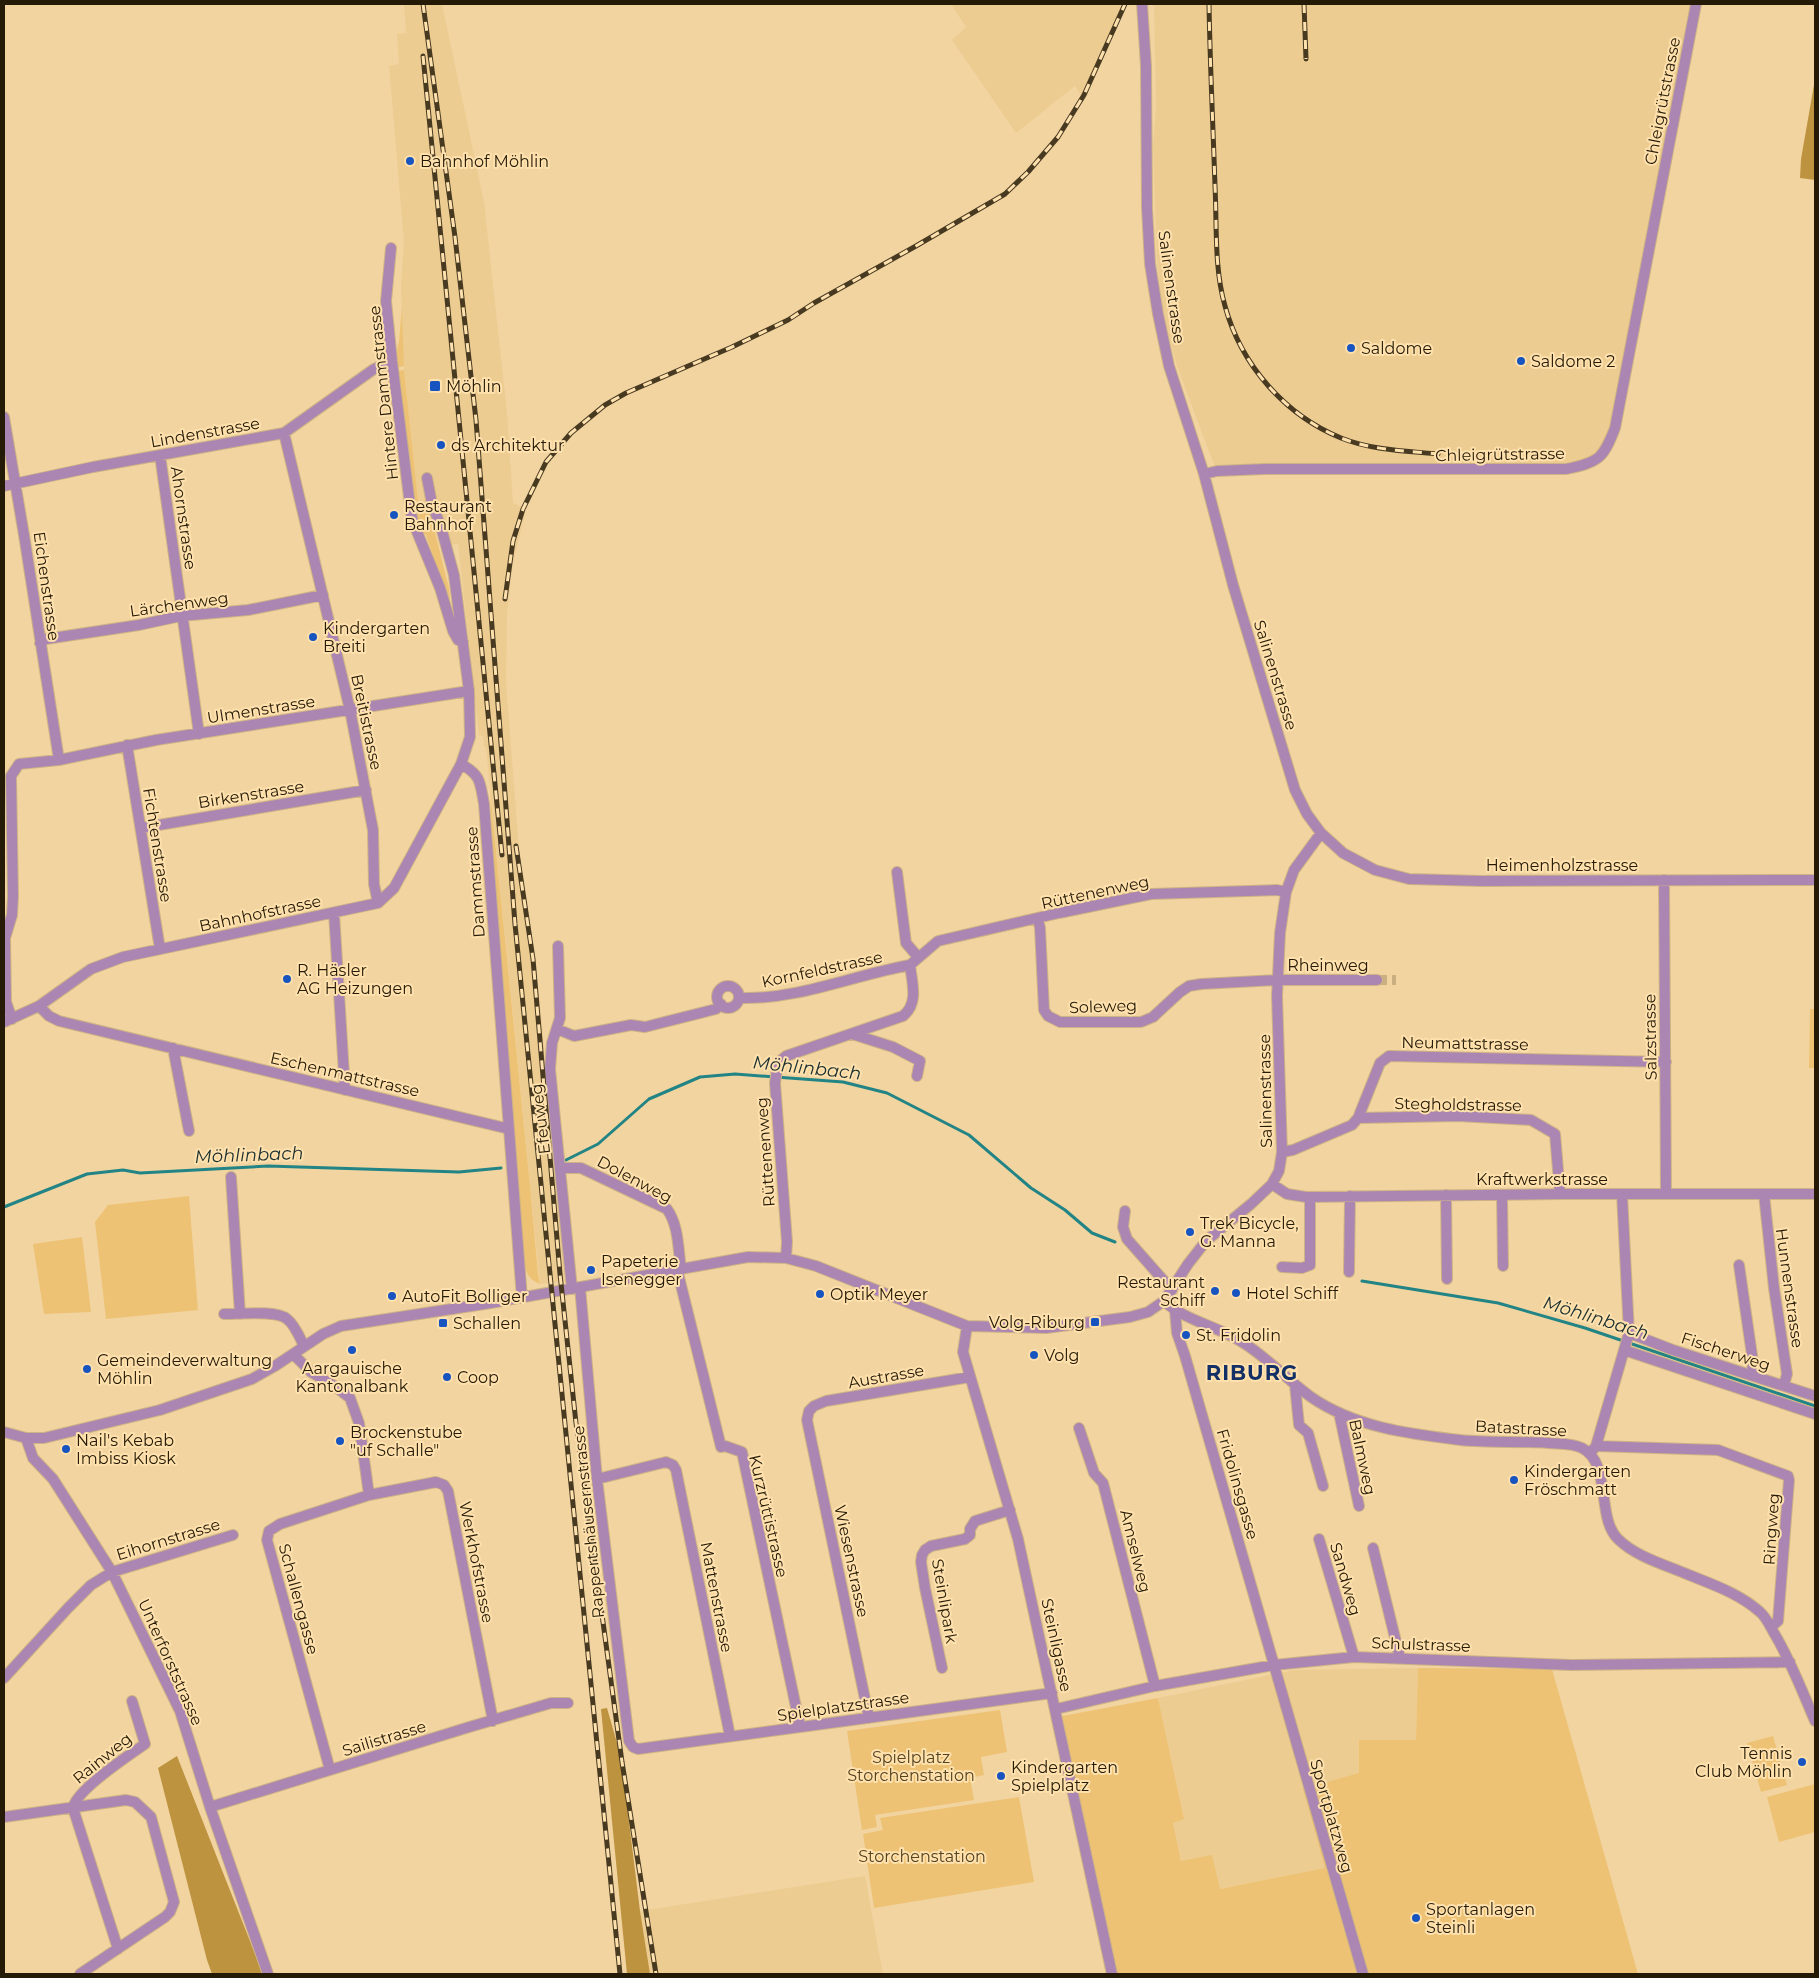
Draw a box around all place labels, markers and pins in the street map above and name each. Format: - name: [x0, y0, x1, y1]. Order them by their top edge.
- place label: Bahnhof Möhlin: [420, 152, 549, 171]
- marker: Bahnhof Möhlin: [404, 155, 416, 167]
- place label: Saldome: [1361, 339, 1432, 358]
- marker: Saldome: [1345, 342, 1357, 354]
- place label: Saldome 2: [1531, 352, 1615, 371]
- marker: Saldome 2: [1515, 355, 1527, 367]
- place label: Möhlin: [446, 377, 502, 396]
- marker: Möhlin: [428, 379, 442, 393]
- place label: ds Architektur: [451, 436, 565, 455]
- marker: ds Architektur: [435, 439, 447, 451]
- place label: Restaurant Bahnhof: [404, 497, 492, 534]
- marker: Restaurant Bahnhof: [388, 509, 400, 521]
- place label: Kindergarten Breiti: [323, 619, 430, 656]
- marker: Kindergarten Breiti: [307, 631, 319, 643]
- place label: R. Häsler AG Heizungen: [297, 961, 413, 998]
- marker: R. Häsler AG Heizungen: [281, 973, 293, 985]
- place label: Trek Bicycle, G. Manna: [1200, 1214, 1299, 1251]
- marker: Trek Bicycle, G. Manna: [1184, 1226, 1196, 1238]
- place label: Papeterie Isenegger: [601, 1252, 682, 1289]
- marker: Papeterie Isenegger: [585, 1264, 597, 1276]
- place label: Restaurant Schiff: [1117, 1273, 1206, 1310]
- place label: Hotel Schiff: [1246, 1284, 1339, 1303]
- place label: Optik Meyer: [830, 1285, 928, 1304]
- marker: Restaurant Schiff: [1209, 1285, 1221, 1297]
- place label: AutoFit Bolliger: [402, 1287, 527, 1306]
- marker: Hotel Schiff: [1230, 1287, 1242, 1299]
- marker: Optik Meyer: [814, 1288, 826, 1300]
- marker: AutoFit Bolliger: [386, 1290, 398, 1302]
- place label: Volg-Riburg: [989, 1313, 1085, 1332]
- place label: Schallen: [453, 1314, 521, 1333]
- marker: Volg-Riburg: [1089, 1316, 1101, 1328]
- marker: Schallen: [437, 1317, 449, 1329]
- place label: St. Fridolin: [1196, 1326, 1281, 1345]
- marker: St. Fridolin: [1180, 1329, 1192, 1341]
- marker: Aargauische Kantonalbank: [346, 1344, 358, 1356]
- place label: Volg: [1044, 1346, 1080, 1365]
- marker: Volg: [1028, 1349, 1040, 1361]
- place label: Gemeindeverwaltung Möhlin: [97, 1351, 272, 1388]
- place label: Aargauische Kantonalbank: [296, 1359, 409, 1396]
- marker: Gemeindeverwaltung Möhlin: [81, 1363, 93, 1375]
- place label: Coop: [457, 1368, 499, 1387]
- marker: Coop: [441, 1371, 453, 1383]
- place label: Brockenstube "uf Schalle": [350, 1423, 462, 1460]
- place label: Nail's Kebab Imbiss Kiosk: [76, 1431, 176, 1468]
- marker: Brockenstube "uf Schalle": [334, 1435, 346, 1447]
- marker: Nail's Kebab Imbiss Kiosk: [60, 1443, 72, 1455]
- place label: Kindergarten Fröschmatt: [1524, 1462, 1631, 1499]
- marker: Kindergarten Fröschmatt: [1508, 1474, 1520, 1486]
- place label: Tennis Club Möhlin: [1695, 1744, 1792, 1781]
- marker: Tennis Club Möhlin: [1796, 1756, 1808, 1768]
- place label: Kindergarten Spielplatz: [1011, 1758, 1118, 1795]
- marker: Kindergarten Spielplatz: [995, 1770, 1007, 1782]
- place label: Sportanlagen Steinli: [1426, 1900, 1535, 1937]
- marker: Sportanlagen Steinli: [1410, 1912, 1422, 1924]

